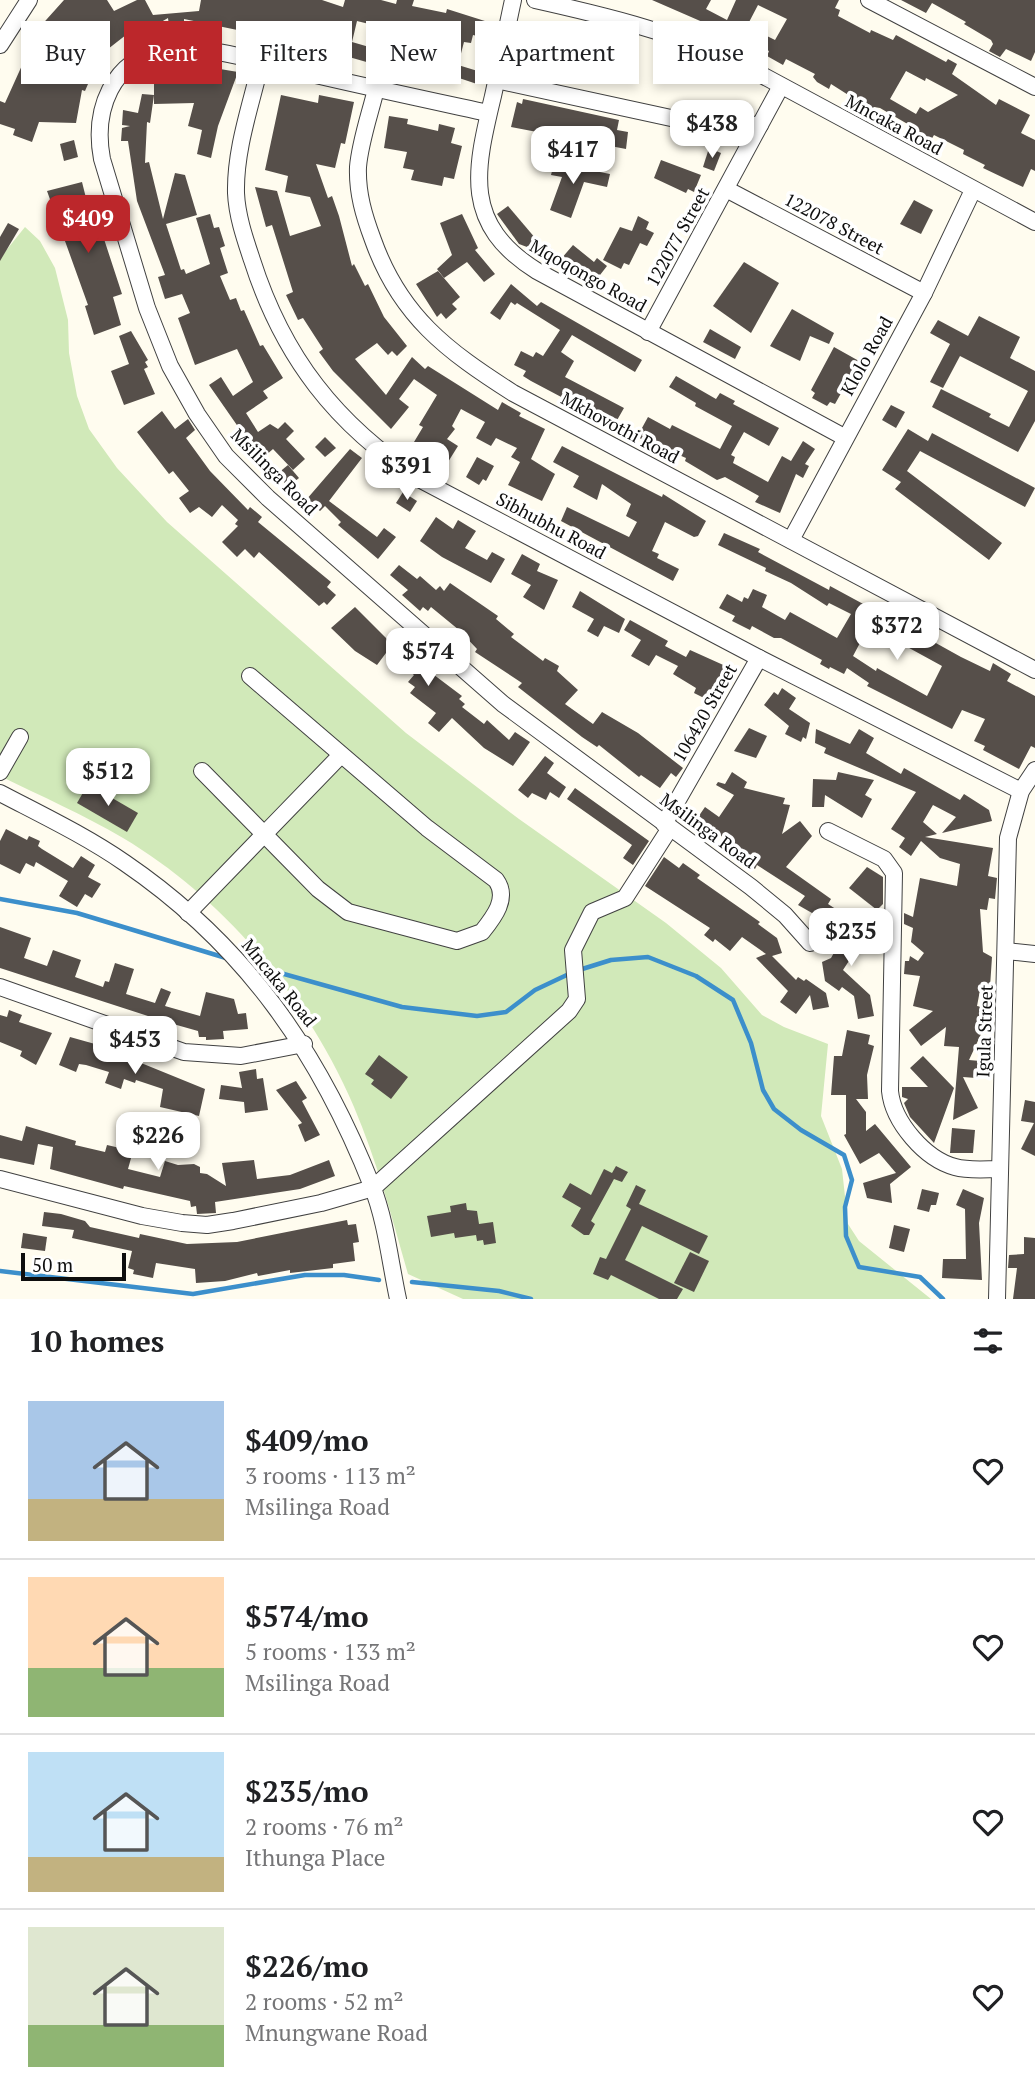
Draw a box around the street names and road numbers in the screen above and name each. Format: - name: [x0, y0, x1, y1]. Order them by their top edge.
- street label: Mncaka Road: [842, 88, 947, 160]
- street label: 122077 Street: [640, 182, 714, 290]
- street label: 122078 Street: [780, 187, 889, 260]
- street label: Mqoqongo Road: [526, 233, 651, 317]
- street label: Klolo Road: [835, 312, 898, 399]
- street label: Mkhovothi Road: [557, 386, 684, 468]
- street label: Msilinga Road: [226, 423, 323, 520]
- street label: Sibhubhu Road: [492, 486, 611, 564]
- street label: 106420 Street: [666, 659, 742, 766]
- street label: Msilinga Road: [656, 787, 762, 873]
- street label: Mncaka Road: [237, 933, 323, 1031]
- street label: Igula Street: [970, 984, 998, 1078]

